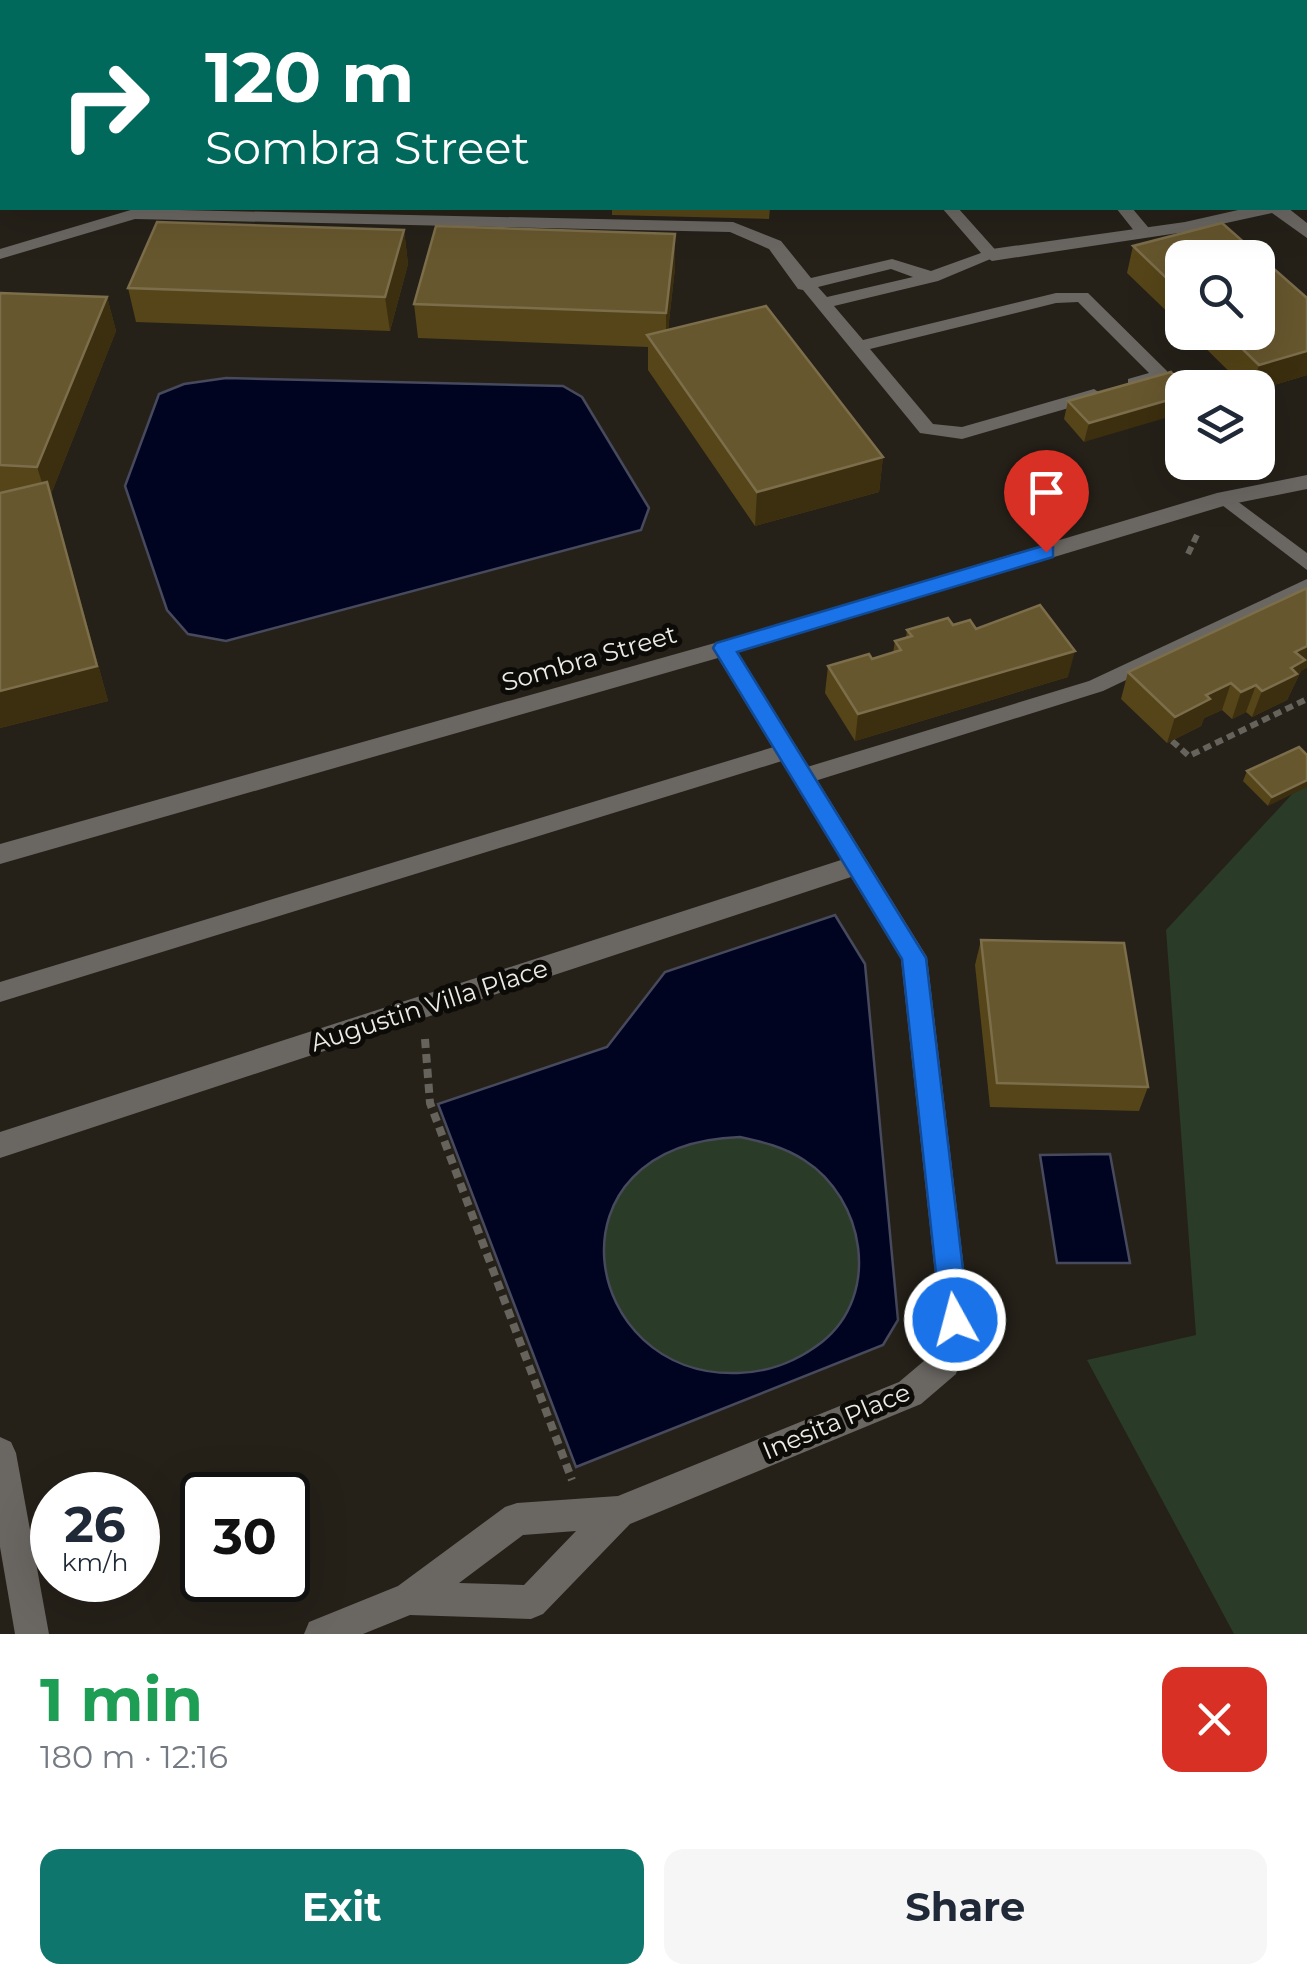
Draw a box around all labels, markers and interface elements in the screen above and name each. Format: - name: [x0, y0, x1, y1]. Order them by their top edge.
- text: 120 m: [205, 34, 415, 120]
- icon: right: [40, 40, 170, 170]
- text: Sombra Street: [205, 120, 530, 175]
- map controls: [1165, 240, 1275, 480]
- button: search: [1165, 240, 1275, 350]
- button: layers: [1165, 370, 1275, 480]
- pin: [1004, 450, 1089, 553]
- icon: arrive: [1019, 465, 1074, 520]
- street label: Sombra Street: [498, 619, 680, 697]
- street label: Augustin Villa Place: [307, 952, 551, 1058]
- position arrow: [903, 1268, 1007, 1372]
- street label: Inesita Place: [758, 1376, 914, 1466]
- speed limit sign: 30: [180, 1472, 310, 1602]
- text: 26: [64, 1494, 126, 1555]
- text: km/h: [62, 1547, 128, 1577]
- text: 1 min: [40, 1663, 203, 1736]
- button: close: [1162, 1667, 1267, 1772]
- text: 180 m · 12:16: [40, 1737, 228, 1776]
- button: Exit: [40, 1849, 644, 1964]
- button: Share: [664, 1849, 1267, 1964]

